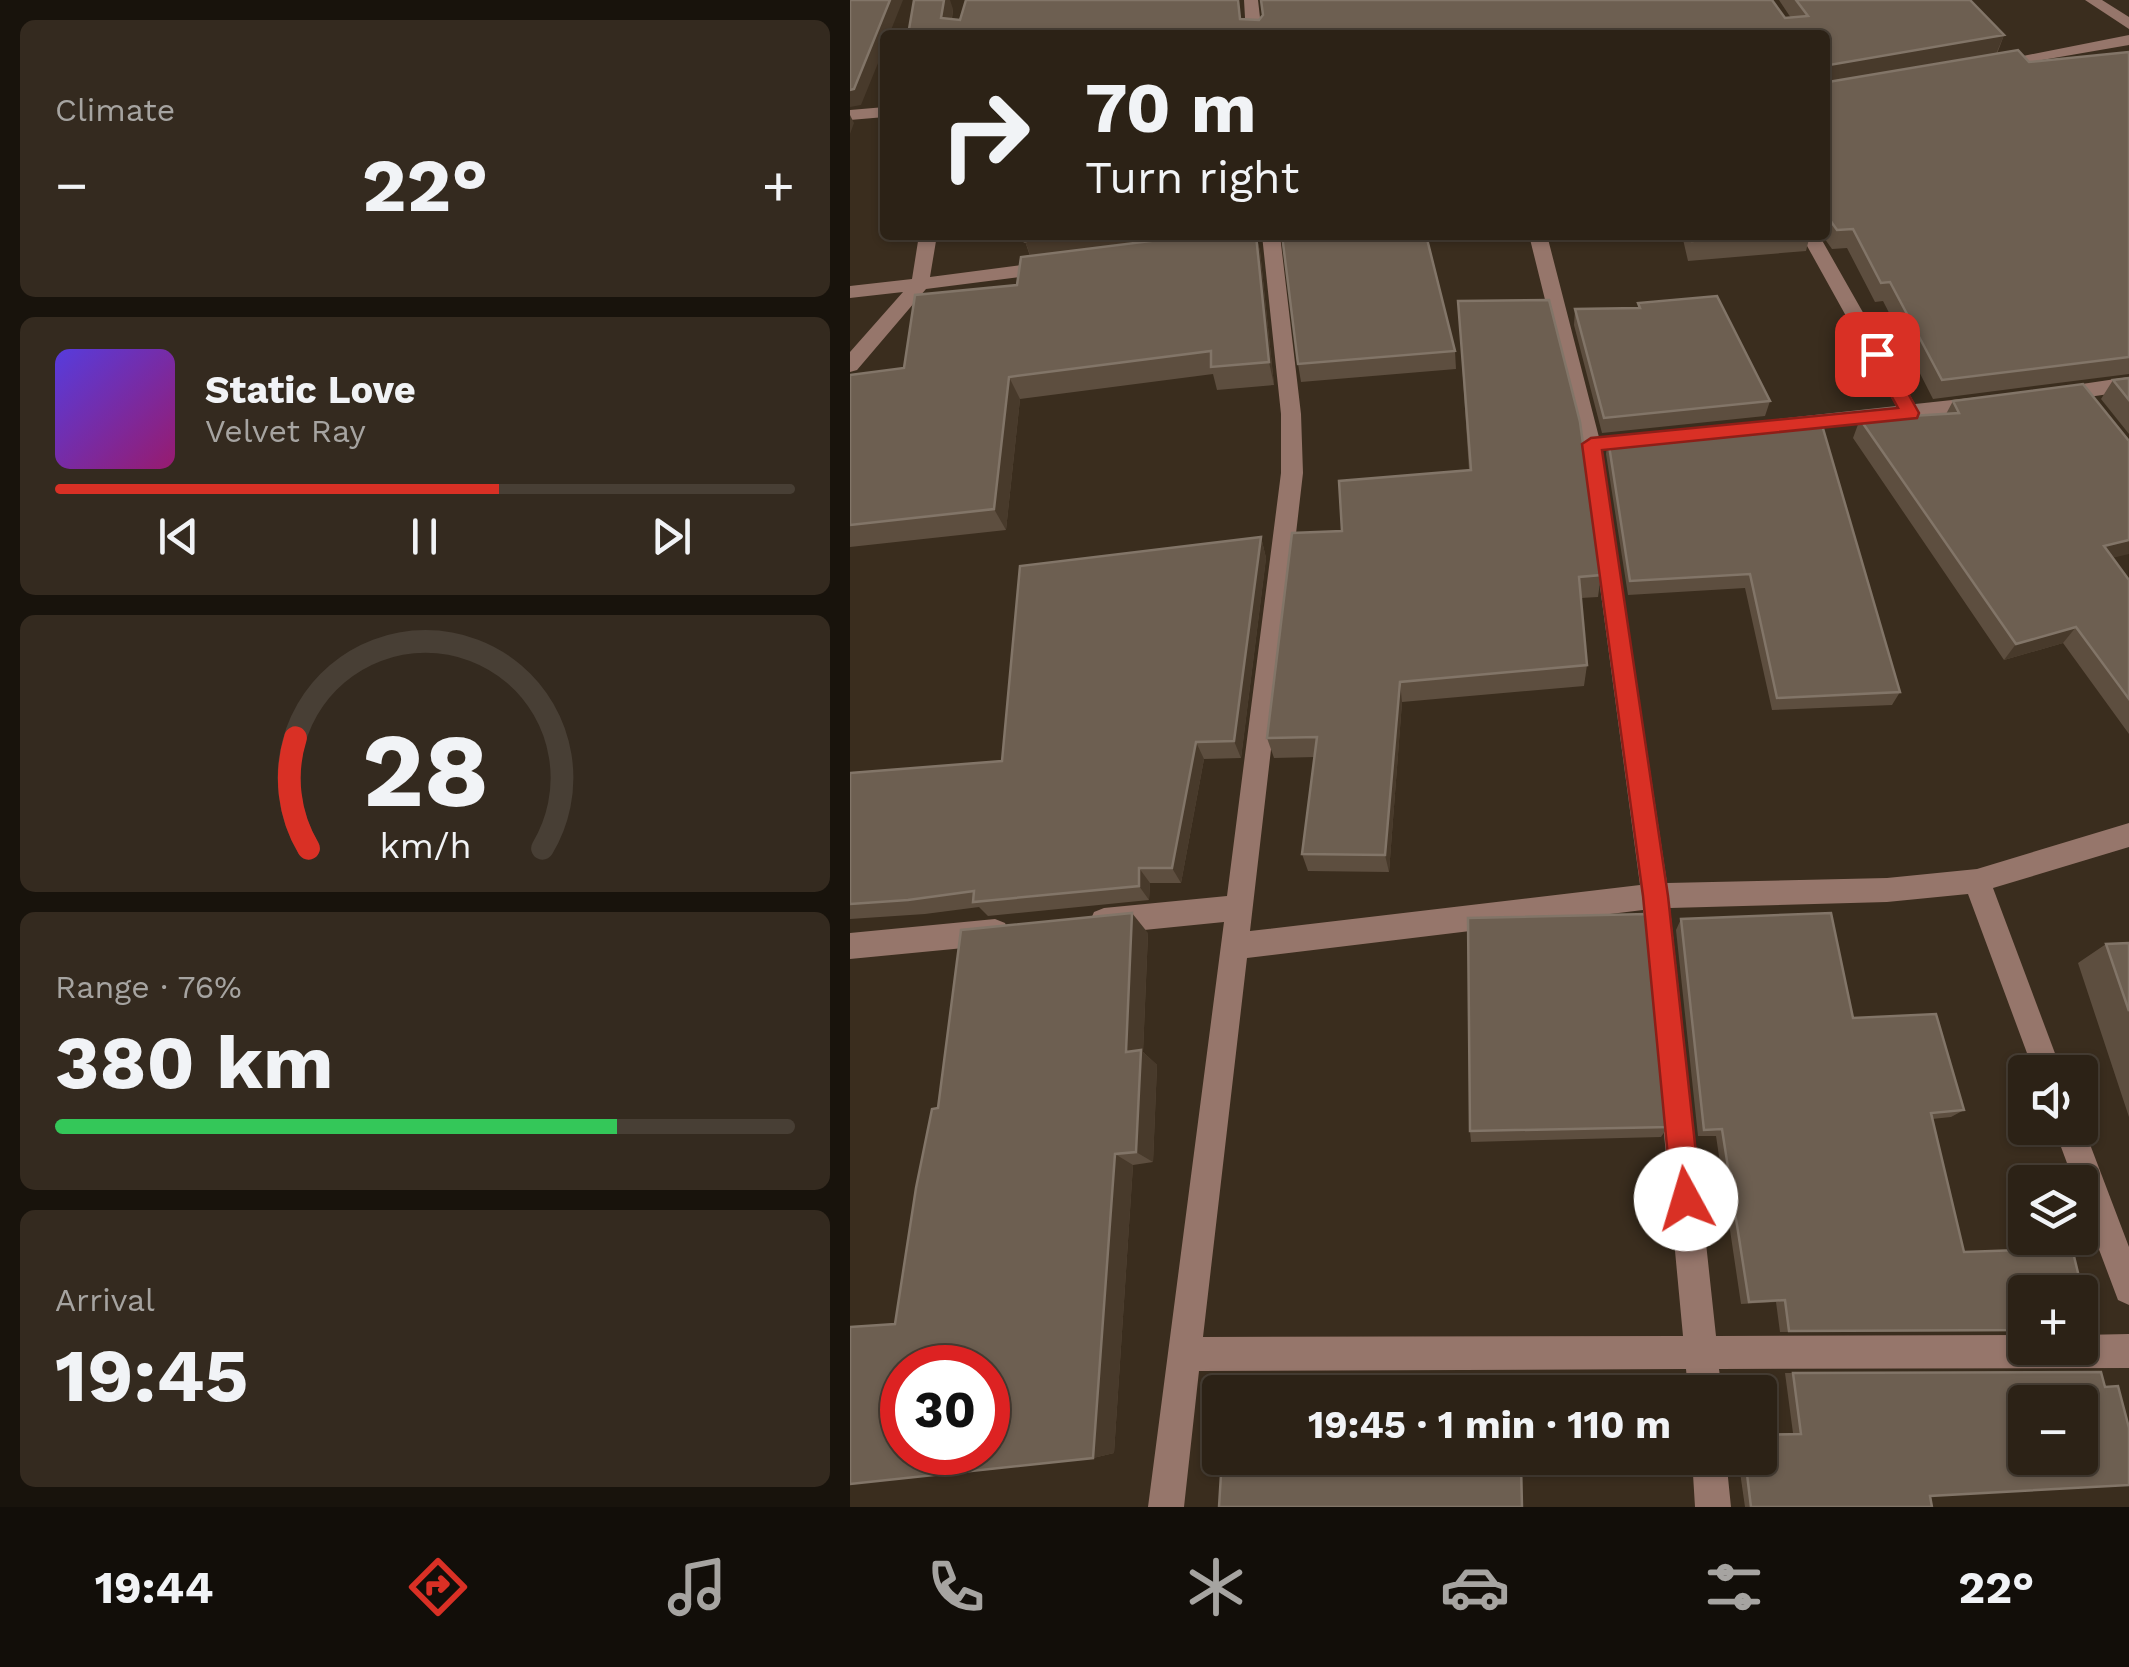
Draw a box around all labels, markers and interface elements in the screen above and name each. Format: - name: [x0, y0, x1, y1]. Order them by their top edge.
- text: 70 m: [1085, 67, 1257, 149]
- icon: right: [920, 70, 1050, 200]
- text: Climate: [55, 91, 175, 129]
- text: 22°: [362, 141, 488, 229]
- text: Turn right: [1085, 151, 1299, 204]
- text: −: [55, 153, 88, 217]
- text: +: [762, 153, 795, 217]
- pin: [1835, 312, 1920, 397]
- icon: arrive: [1850, 327, 1905, 382]
- text: Static Love: [205, 368, 416, 412]
- text: Velvet Ray: [205, 412, 366, 450]
- icon: previous: [151, 509, 206, 564]
- icon: pause: [397, 509, 452, 564]
- icon: next: [644, 509, 699, 564]
- text: 28: [361, 709, 489, 831]
- text: km/h: [379, 825, 471, 867]
- text: Range · 76%: [55, 968, 242, 1006]
- text: 380 km: [55, 1018, 333, 1106]
- map controls: [2008, 1055, 2098, 1475]
- button: sound: [2008, 1055, 2098, 1145]
- position arrow: [1634, 1147, 1738, 1251]
- button: layers: [2008, 1165, 2098, 1255]
- button: +: [2008, 1275, 2098, 1365]
- text: Arrival: [55, 1281, 155, 1319]
- text: 19:45: [55, 1331, 248, 1419]
- speed limit sign: 30: [880, 1345, 1010, 1475]
- button: −: [2008, 1385, 2098, 1475]
- text: 19:45 · 1 min · 110 m: [1308, 1403, 1671, 1447]
- icon: directions: [403, 1552, 473, 1622]
- icon: music: [662, 1552, 732, 1622]
- icon: phone: [921, 1552, 991, 1622]
- icon: climate: [1181, 1552, 1251, 1622]
- icon: car: [1440, 1552, 1510, 1622]
- icon: filters: [1699, 1552, 1769, 1622]
- text: 19:44: [95, 1561, 213, 1614]
- text: 22°: [1958, 1561, 2034, 1614]

